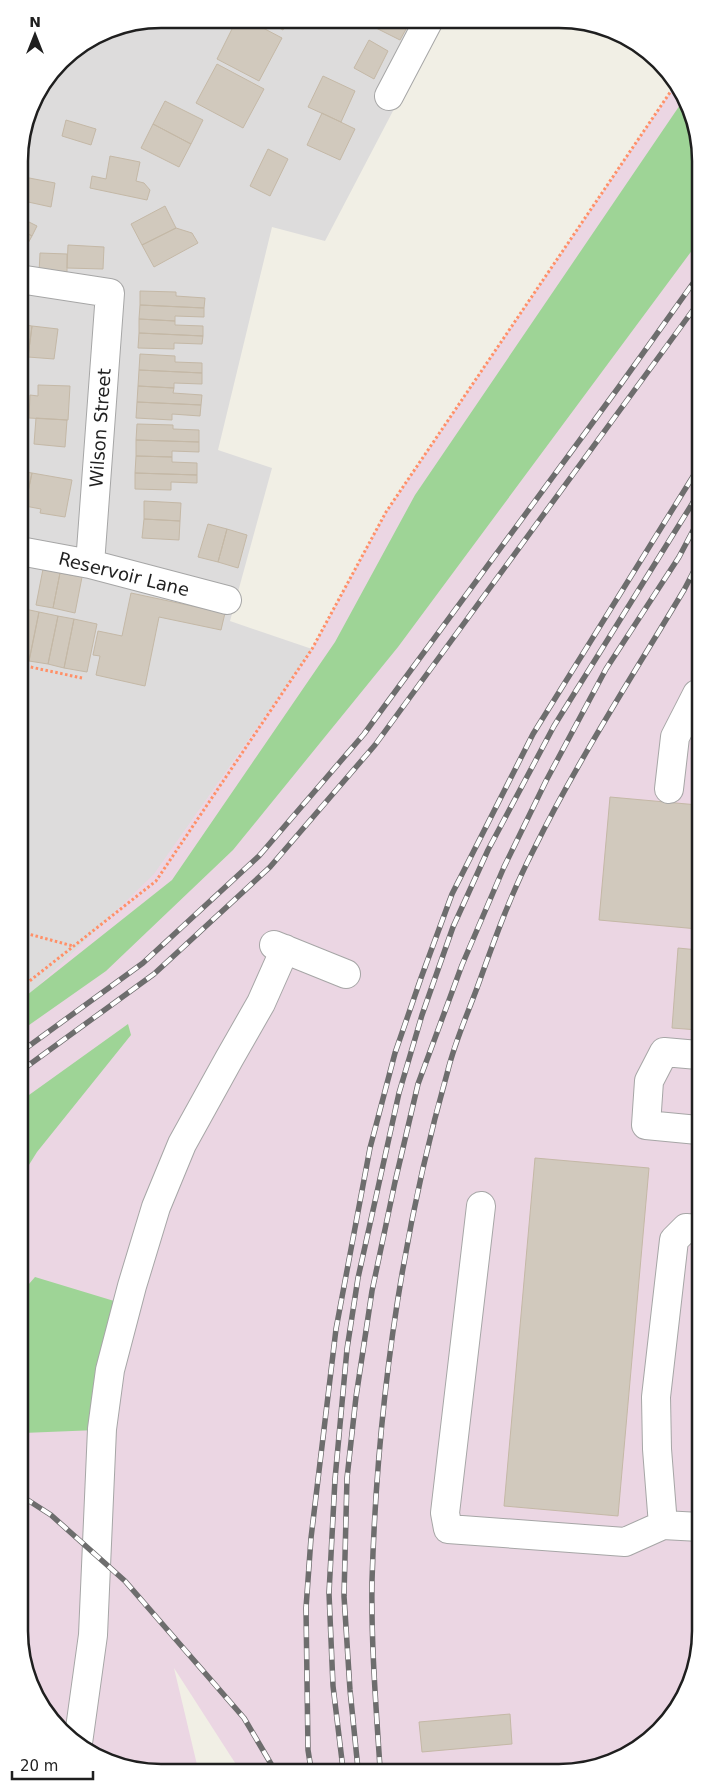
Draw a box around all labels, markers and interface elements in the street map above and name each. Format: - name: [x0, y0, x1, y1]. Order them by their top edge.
- north arrow: [10, 10, 60, 60]
- text: N: [29, 14, 41, 30]
- street label: Wilson Street: [85, 368, 115, 488]
- street label: Reservoir Lane: [56, 548, 192, 600]
- scale bar: [12, 1748, 94, 1780]
- text: 20 m: [20, 1757, 58, 1775]

